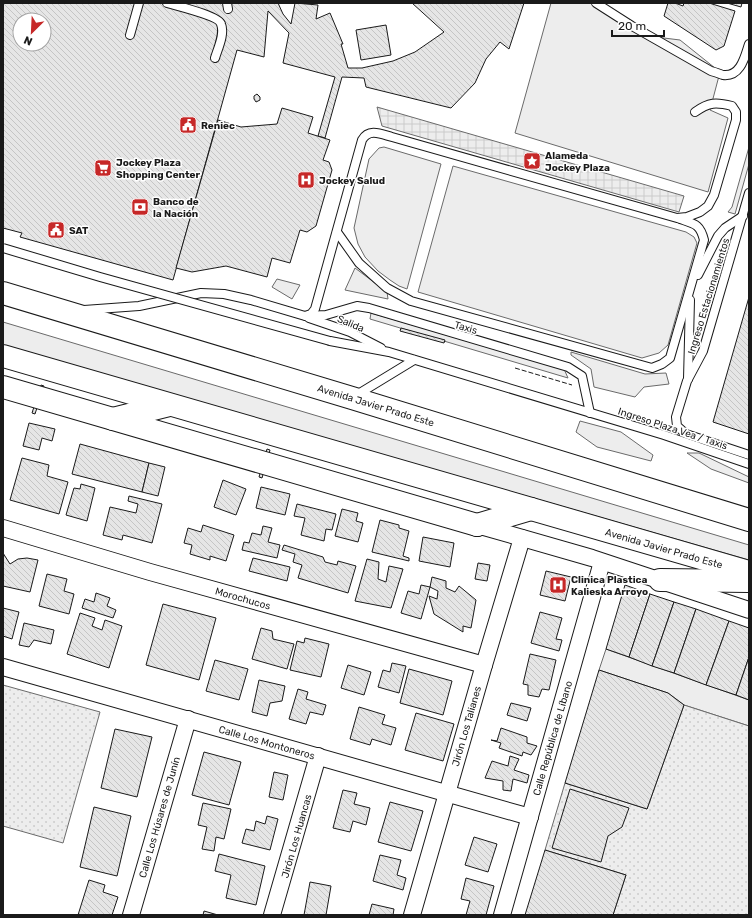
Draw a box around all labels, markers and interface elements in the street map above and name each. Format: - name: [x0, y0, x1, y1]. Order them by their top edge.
- north arrow: [12, 12, 52, 52]
- scale bar: [612, 12, 664, 38]
- text: 20 m: [618, 19, 646, 33]
- text: N: [22, 33, 34, 48]
- public building icon: Reniec: [178, 115, 198, 135]
- place label: Reniec: [201, 120, 235, 132]
- place label: Alameda Jockey Plaza: [545, 150, 610, 174]
- place icon: Alameda Jockey Plaza: [522, 151, 542, 171]
- place label: Jockey Plaza Shopping Center: [116, 157, 201, 181]
- supermarket icon: Jockey Plaza Shopping Center: [93, 158, 113, 178]
- hospital icon: Jockey Salud: [296, 170, 316, 190]
- place label: Jockey Salud: [319, 175, 385, 187]
- place label: Banco de la Nación: [153, 196, 199, 220]
- bank icon: Banco de la Nación: [130, 197, 150, 217]
- public building icon: SAT: [46, 220, 66, 240]
- place label: SAT: [69, 225, 89, 237]
- street label: Ingreso Estacionamientos: [686, 237, 732, 356]
- street label: Salida: [335, 313, 366, 335]
- street label: Taxis: [453, 319, 479, 337]
- street label: Avenida Javier Prado Este: [316, 382, 436, 430]
- street label: Ingreso Plaza Vea / Taxis: [616, 406, 729, 452]
- street label: Avenida Javier Prado Este: [604, 526, 724, 572]
- place label: Clinica Plastica Kalieska Arroyo: [571, 574, 648, 598]
- hospital icon: Clinica Plastica Kalieska Arroyo: [548, 575, 568, 595]
- street label: Morochucos: [214, 585, 272, 613]
- street label: Calle República de Líbano: [531, 679, 575, 797]
- street label: Jirón Los Talianes: [450, 685, 484, 768]
- street label: Calle Los Montoneros: [217, 723, 316, 762]
- street label: Calle Los Húsares de Junín: [137, 755, 183, 879]
- street label: Jirón Los Huancas: [279, 793, 315, 879]

